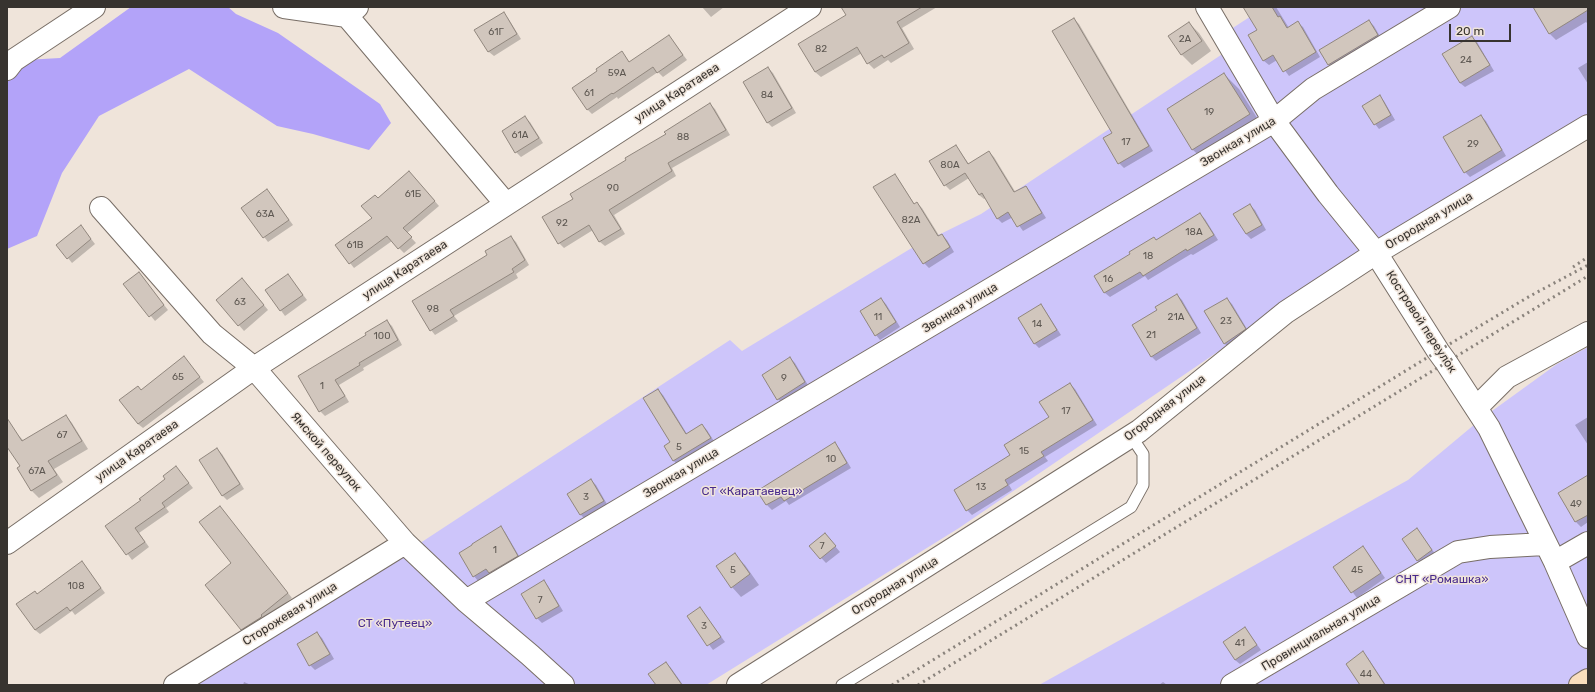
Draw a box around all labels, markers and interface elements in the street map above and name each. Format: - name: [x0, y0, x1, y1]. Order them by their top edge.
- scale bar: [1451, 16, 1513, 42]
- text: 20 m: [1456, 24, 1484, 38]
- house number: 61Г: [488, 26, 504, 38]
- house number: 2А: [1179, 33, 1191, 45]
- house number: 82: [815, 43, 827, 55]
- house number: 24: [1460, 54, 1472, 66]
- street label: улица Каратаева: [632, 60, 722, 126]
- house number: 59А: [608, 67, 626, 79]
- house number: 61: [584, 87, 594, 99]
- house number: 84: [761, 89, 773, 101]
- house number: 19: [1204, 106, 1214, 118]
- street label: Звонкая улица: [1198, 114, 1278, 170]
- house number: 61А: [512, 129, 528, 141]
- house number: 88: [677, 131, 689, 143]
- house number: 17: [1121, 136, 1131, 148]
- house number: 29: [1467, 138, 1479, 150]
- house number: 80А: [940, 159, 960, 171]
- house number: 90: [607, 182, 619, 194]
- house number: 61Б: [405, 188, 421, 200]
- street label: Огородная улица: [1383, 189, 1475, 253]
- house number: 63А: [256, 208, 274, 220]
- house number: 82А: [902, 214, 920, 226]
- house number: 92: [556, 217, 568, 229]
- house number: 18А: [1185, 226, 1203, 238]
- street label: улица Каратаева: [360, 237, 450, 303]
- house number: 61В: [347, 239, 363, 251]
- house number: 18: [1143, 250, 1153, 262]
- street label: Костровой переулок: [1383, 268, 1459, 376]
- house number: 16: [1103, 273, 1113, 285]
- street label: Звонкая улица: [920, 280, 1000, 336]
- house number: 63: [234, 296, 246, 308]
- house number: 98: [427, 303, 439, 315]
- house number: 11: [874, 311, 882, 323]
- house number: 21А: [1168, 311, 1184, 323]
- house number: 23: [1220, 315, 1232, 327]
- house number: 14: [1032, 318, 1042, 330]
- house number: 21: [1146, 329, 1156, 341]
- house number: 100: [374, 330, 390, 342]
- house number: 65: [172, 371, 184, 383]
- house number: 9: [781, 372, 787, 384]
- street label: Огородная улица: [1121, 372, 1209, 444]
- house number: 1: [320, 380, 324, 392]
- house number: 17: [1061, 405, 1071, 417]
- street label: Ямской переулок: [288, 410, 364, 494]
- street label: улица Каратаева: [93, 417, 181, 485]
- house number: 67: [57, 429, 67, 441]
- house number: 5: [676, 441, 682, 453]
- street label: Звонкая улица: [641, 445, 721, 501]
- house number: 15: [1019, 445, 1029, 457]
- house number: 10: [826, 453, 836, 465]
- house number: 67А: [28, 465, 46, 477]
- house number: 13: [976, 481, 986, 493]
- park label: СТ «Каратаевец»: [702, 485, 802, 499]
- house number: 3: [583, 491, 589, 503]
- house number: 49: [1570, 498, 1582, 510]
- house number: 7: [819, 540, 825, 552]
- house number: 1: [493, 544, 497, 556]
- street label: Огородная улица: [849, 554, 941, 618]
- house number: 5: [730, 564, 736, 576]
- house number: 45: [1351, 564, 1363, 576]
- park label: СНТ «Ромашка»: [1396, 573, 1488, 587]
- street label: Сторожевая улица: [240, 579, 340, 649]
- house number: 108: [68, 580, 84, 592]
- street label: Провинциальная улица: [1259, 592, 1383, 674]
- house number: 7: [537, 594, 543, 606]
- park label: СТ «Путеец»: [358, 617, 432, 631]
- house number: 3: [701, 620, 707, 632]
- house number: 41: [1235, 637, 1245, 649]
- house number: 44: [1360, 668, 1372, 680]

